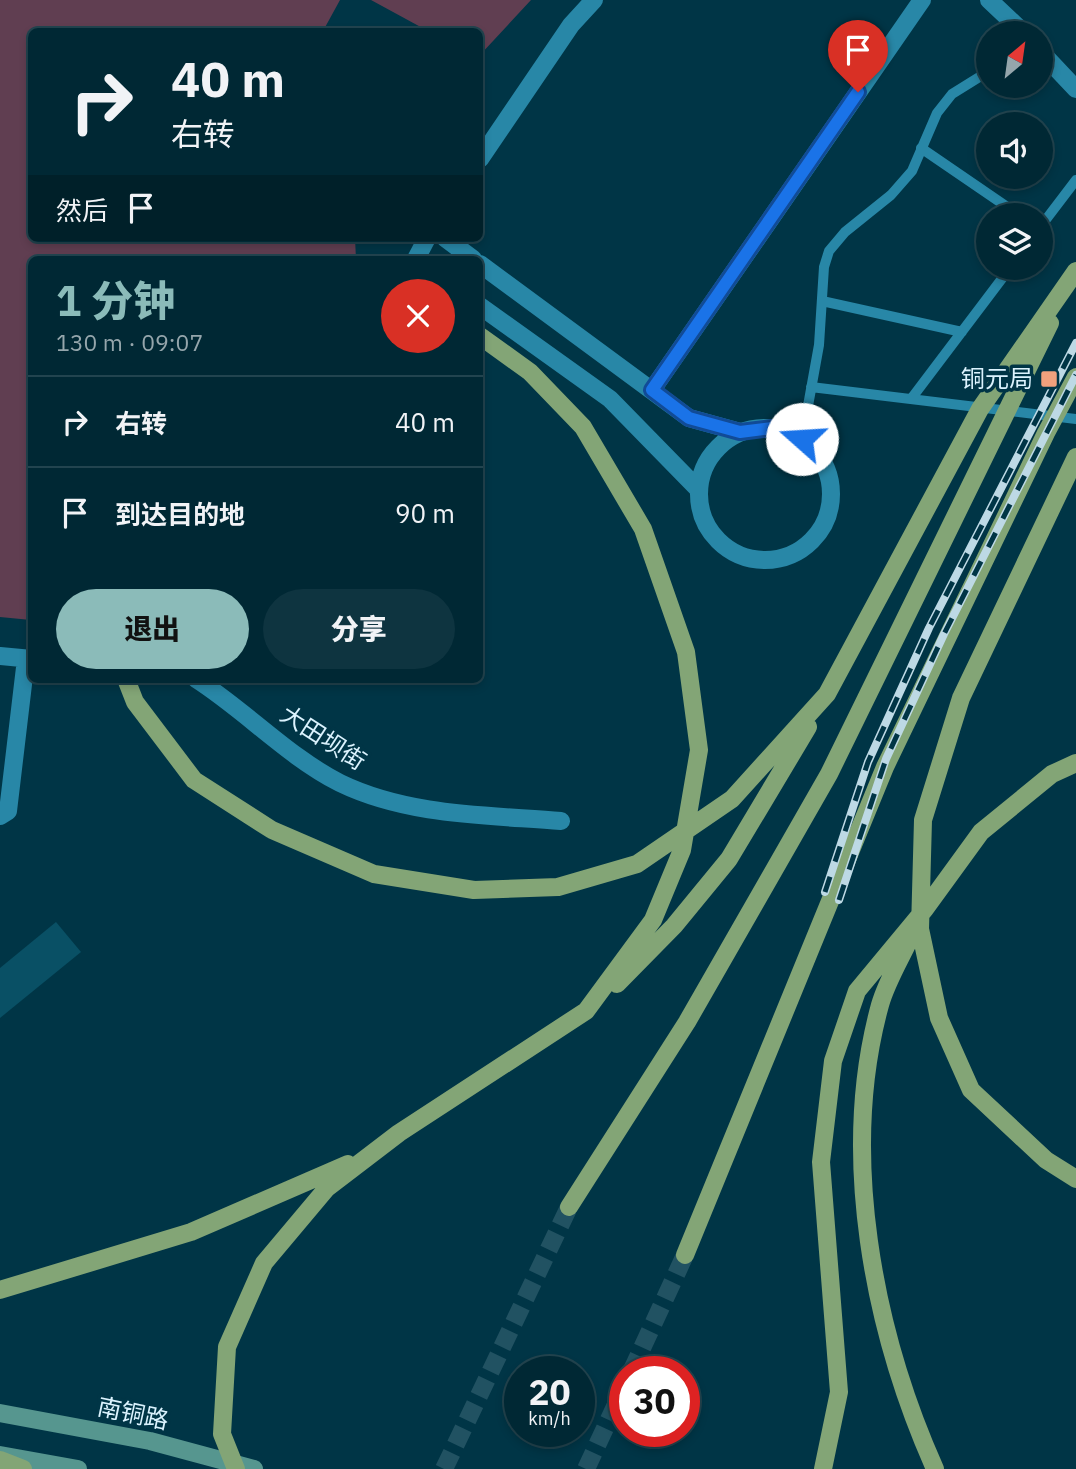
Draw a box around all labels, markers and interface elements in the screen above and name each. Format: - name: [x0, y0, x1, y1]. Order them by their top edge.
- pin: [828, 20, 888, 92]
- north arrow: [976, 21, 1054, 98]
- map controls: [976, 21, 1053, 280]
- icon: arrive: [839, 31, 877, 69]
- text: 40 m: [171, 47, 285, 110]
- icon: right: [56, 56, 147, 147]
- button: sound: [976, 112, 1053, 189]
- text: 右转: [171, 113, 235, 155]
- icon: arrive: [122, 189, 160, 227]
- text: 然后: [56, 193, 108, 227]
- button: layers: [976, 203, 1053, 280]
- text: 1 分钟: [56, 273, 175, 328]
- button: close: [381, 279, 455, 353]
- text: 130 m · 09:07: [56, 327, 203, 357]
- place label: 铜元局: [961, 362, 1033, 394]
- marker: 铜元局: [1039, 369, 1059, 389]
- position arrow: [765, 402, 839, 476]
- icon: right: [56, 403, 94, 441]
- text: 40 m: [395, 405, 455, 439]
- text: 右转: [115, 406, 167, 440]
- icon: arrive: [56, 494, 94, 532]
- text: 90 m: [395, 496, 455, 530]
- text: 到达目的地: [115, 497, 245, 531]
- button: 退出: [56, 589, 249, 669]
- button: 分享: [263, 589, 455, 669]
- street label: 大田坝街: [275, 698, 373, 777]
- speed limit sign: 30: [609, 1356, 700, 1447]
- text: 20: [528, 1369, 571, 1415]
- street label: 南铜路: [95, 1390, 172, 1436]
- text: km/h: [528, 1407, 571, 1430]

